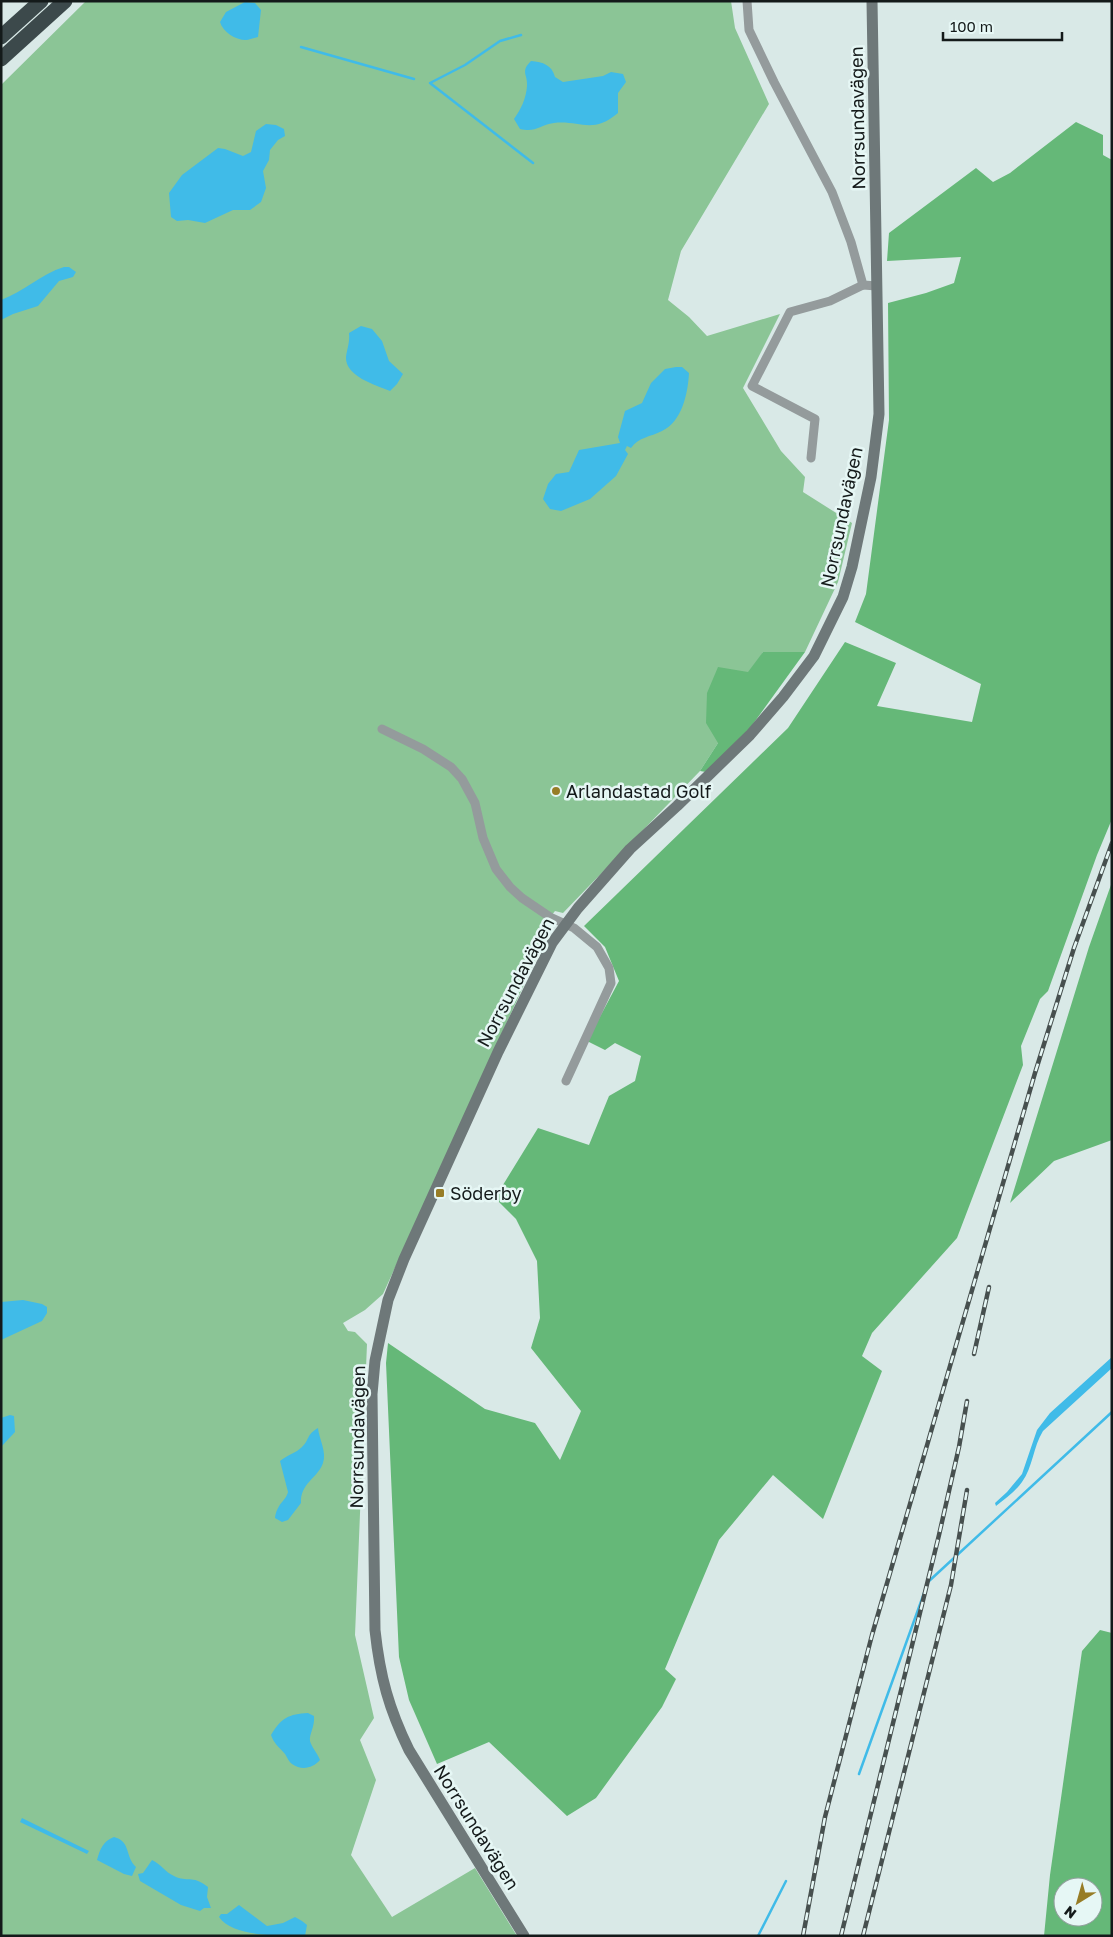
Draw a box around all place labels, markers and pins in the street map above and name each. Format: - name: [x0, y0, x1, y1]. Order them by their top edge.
- place label: Arlandastad Golf: [566, 780, 712, 802]
- marker: Arlandastad Golf: [550, 785, 562, 797]
- place label: Söderby: [450, 1182, 522, 1204]
- marker: Söderby: [434, 1187, 446, 1199]

